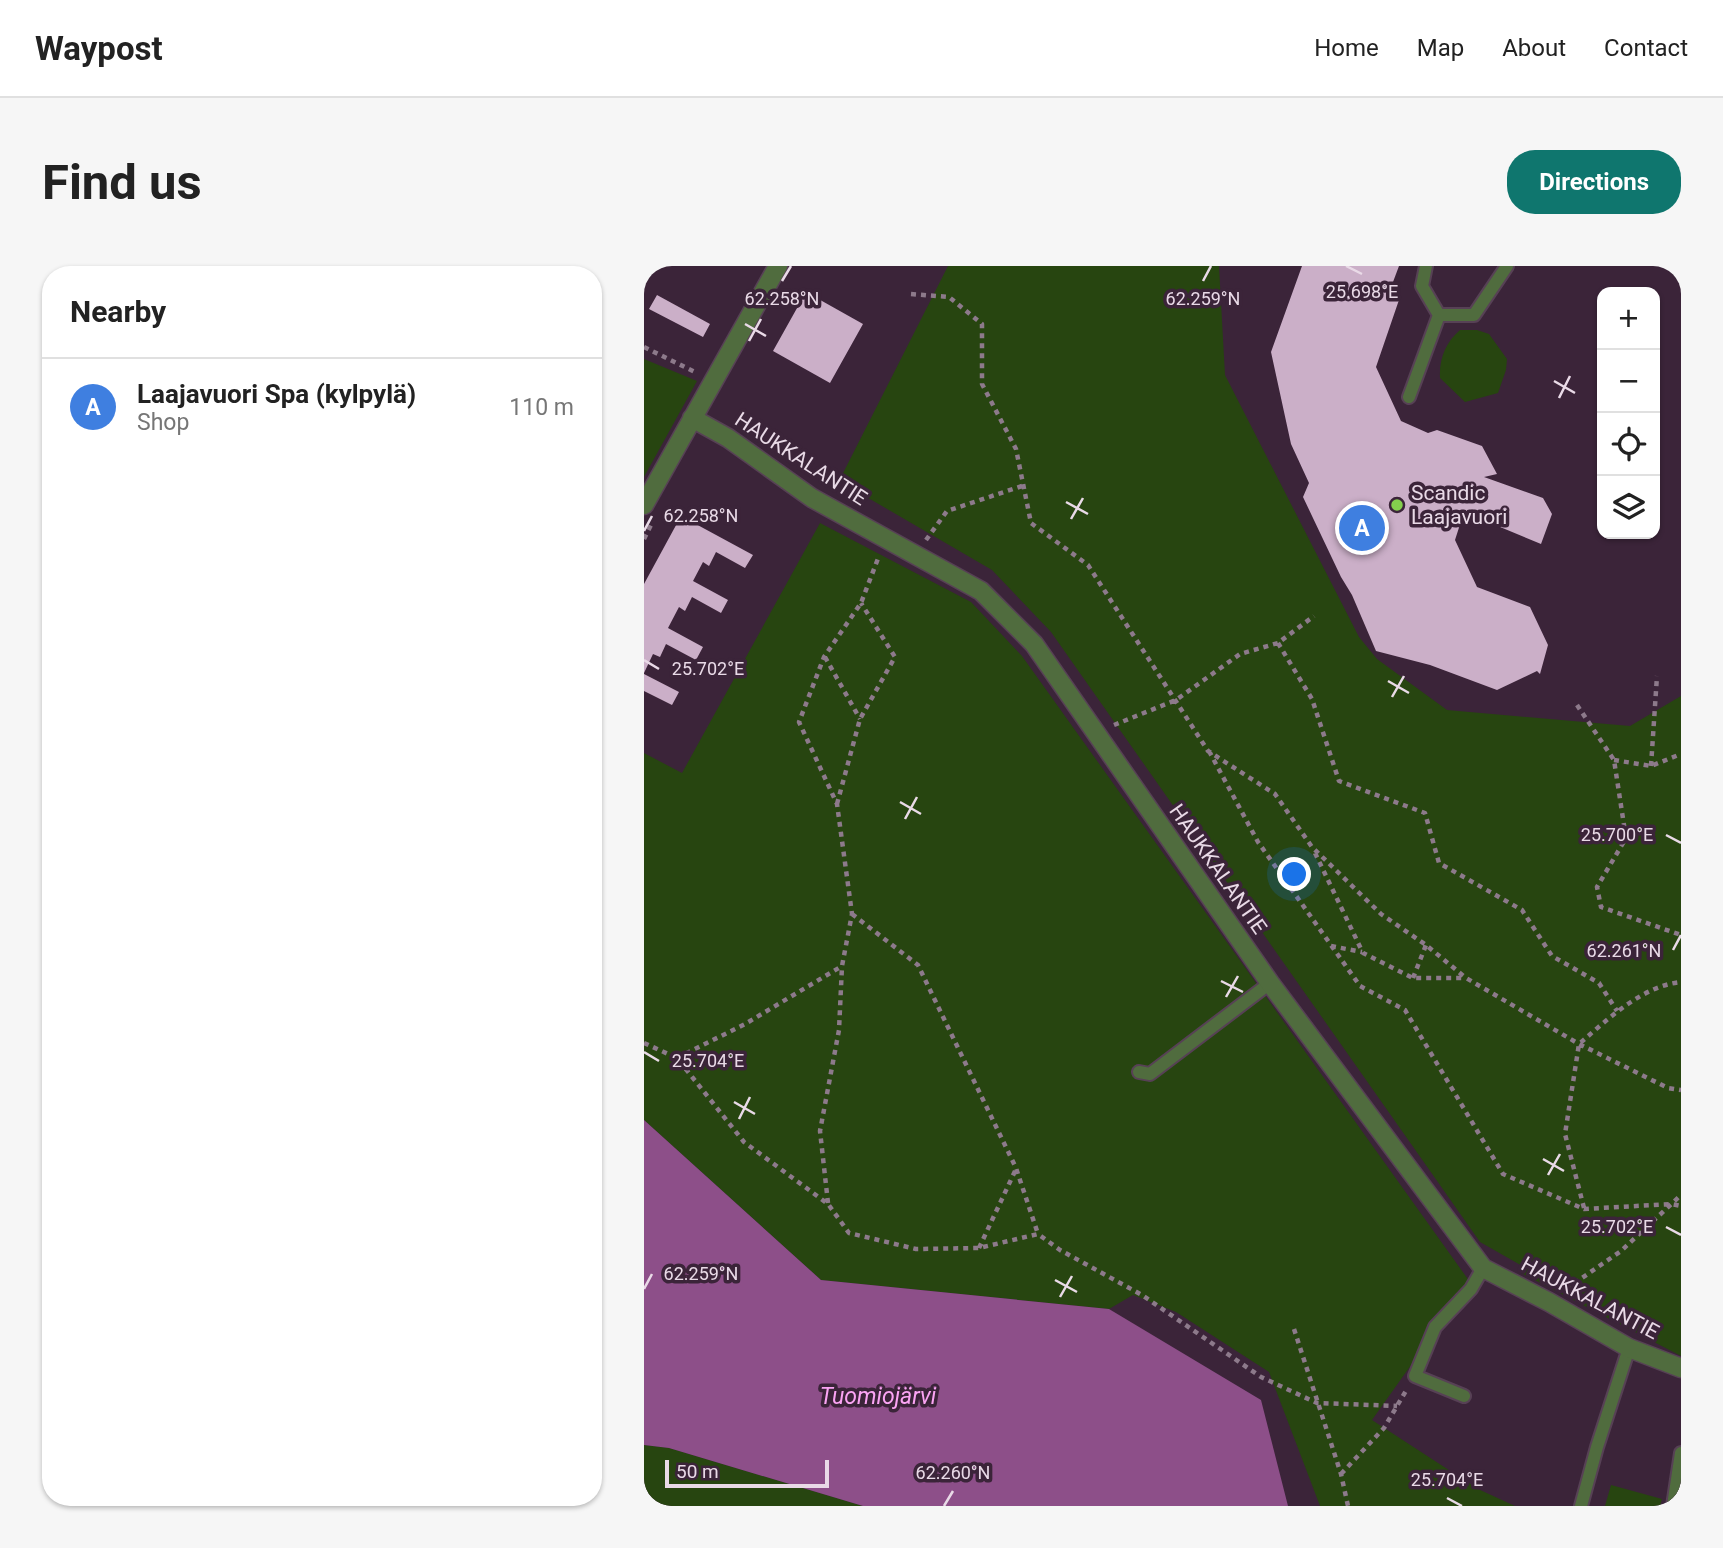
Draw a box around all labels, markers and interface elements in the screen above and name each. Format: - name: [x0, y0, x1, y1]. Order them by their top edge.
- text: Waypost: [35, 29, 163, 68]
- text: Home: [1314, 34, 1379, 62]
- text: Map: [1417, 34, 1464, 62]
- text: About: [1502, 34, 1566, 62]
- text: Contact: [1604, 34, 1688, 62]
- button: Directions: [1507, 150, 1681, 214]
- text: Find us: [42, 154, 202, 211]
- text: 25.698°E: [1326, 281, 1398, 302]
- map controls: [1597, 287, 1660, 539]
- button: +: [1597, 287, 1660, 350]
- text: 62.258°N: [745, 288, 819, 309]
- text: 62.259°N: [1166, 288, 1240, 309]
- text: Nearby: [70, 294, 166, 329]
- button: −: [1597, 350, 1660, 413]
- text: Laajavuori Spa (kylpylä): [137, 379, 416, 409]
- text: A: [85, 394, 101, 421]
- text: 110 m: [509, 394, 574, 421]
- street label: HAUKKALANTIE: [731, 407, 872, 511]
- text: Shop: [137, 409, 189, 436]
- button: locate: [1597, 413, 1660, 476]
- button: layers: [1597, 476, 1660, 539]
- place label: Scandic Laajavuori: [1411, 481, 1507, 529]
- marker: Scandic Laajavuori: [1389, 497, 1405, 513]
- pin: A: [1339, 502, 1385, 554]
- text: 62.258°N: [664, 505, 738, 526]
- text: 25.702°E: [672, 658, 744, 679]
- street label: HAUKKALANTIE: [1164, 800, 1272, 938]
- text: 25.700°E: [1581, 824, 1653, 845]
- your location: [1277, 857, 1311, 891]
- text: 62.261°N: [1587, 940, 1661, 961]
- text: 25.704°E: [672, 1050, 744, 1071]
- text: 25.702°E: [1581, 1216, 1653, 1237]
- street label: HAUKKALANTIE: [1517, 1252, 1663, 1344]
- text: 62.259°N: [664, 1263, 738, 1284]
- water label: Tuomiojärvi: [820, 1383, 937, 1410]
- scale bar: [665, 1457, 830, 1489]
- text: 50 m: [676, 1460, 719, 1483]
- text: 62.260°N: [916, 1462, 990, 1483]
- text: 25.704°E: [1411, 1469, 1483, 1490]

